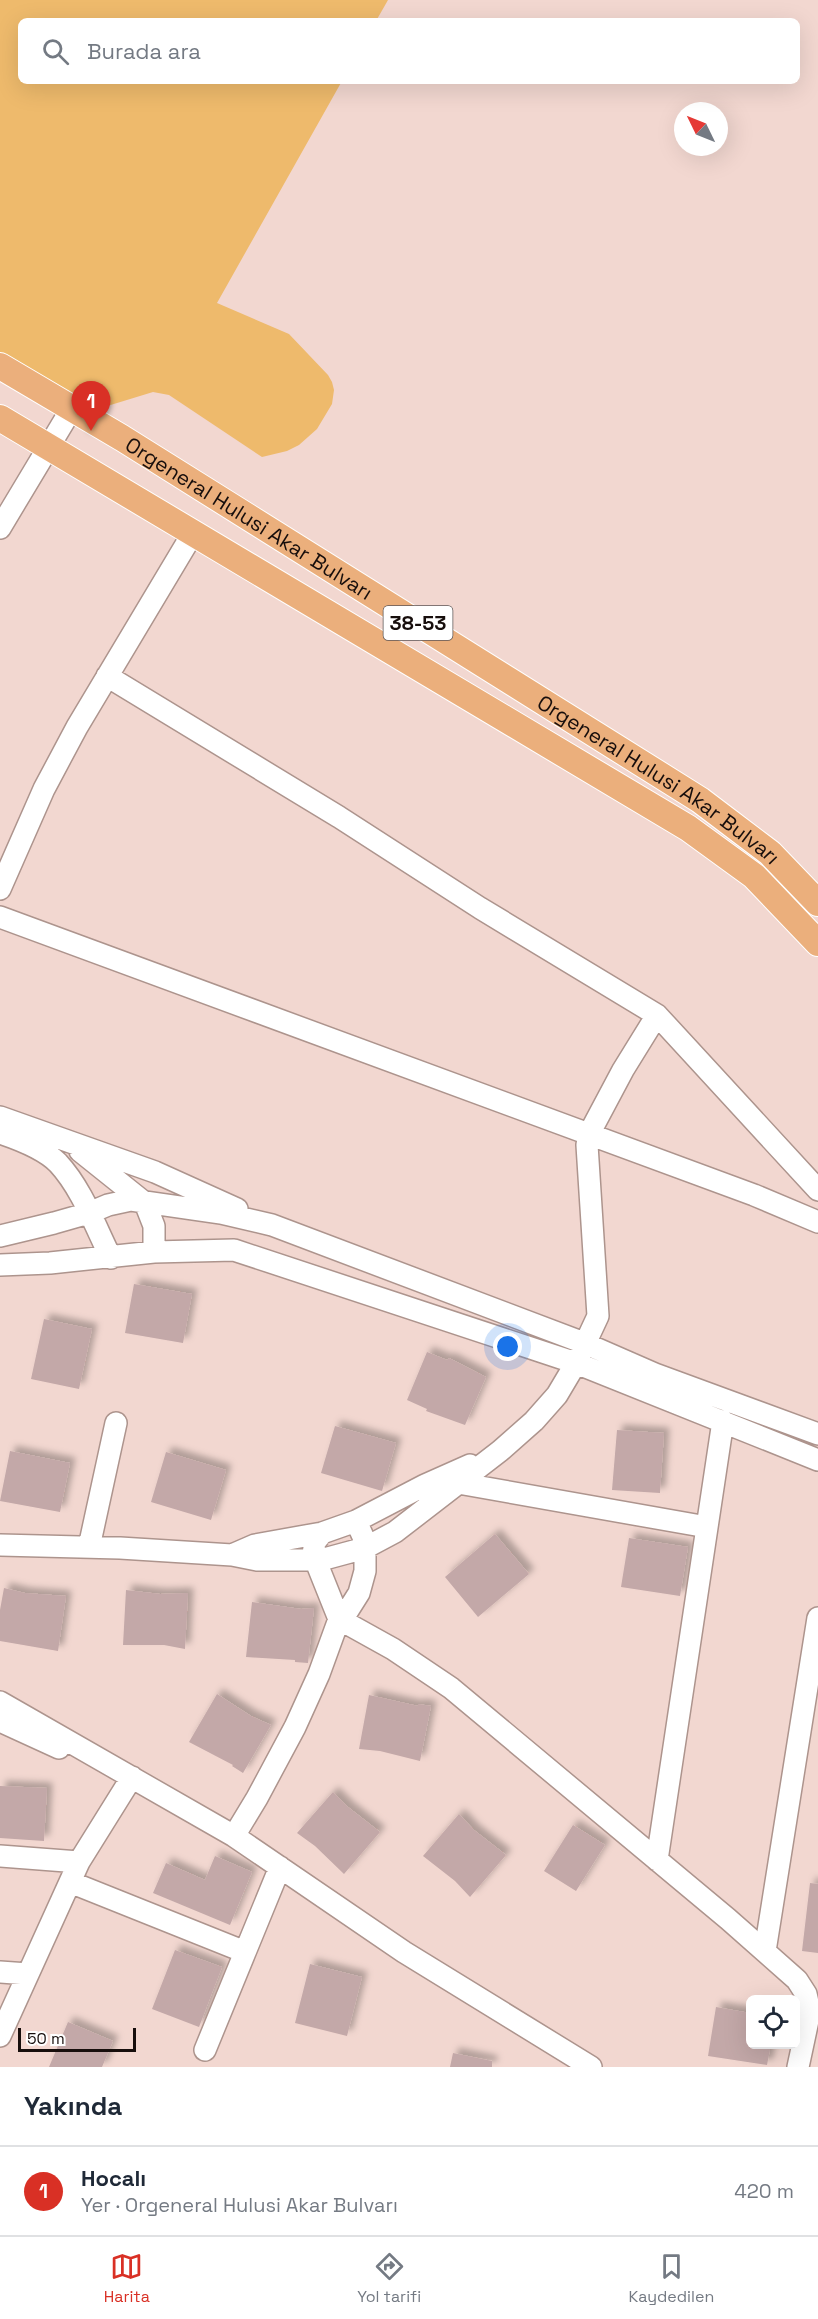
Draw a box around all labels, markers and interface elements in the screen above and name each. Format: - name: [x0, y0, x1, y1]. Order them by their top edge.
- search box: [18, 18, 800, 84]
- icon: search: [39, 35, 72, 68]
- text: Burada ara: [87, 37, 201, 65]
- north arrow: [674, 102, 728, 156]
- pin: 1: [72, 382, 110, 431]
- street label: Orgeneral Hulusi Akar Bulvarı: [121, 430, 378, 605]
- road number: 38-53: [384, 606, 452, 640]
- street label: Orgeneral Hulusi Akar Bulvarı: [533, 688, 787, 870]
- your location: [493, 1332, 522, 1361]
- map controls: [746, 1995, 800, 2049]
- button: locate: [746, 1995, 800, 2049]
- scale bar: [18, 2025, 136, 2052]
- text: 50 m: [27, 2028, 65, 2049]
- text: Yakında: [24, 2089, 122, 2123]
- text: Hocalı: [81, 2164, 146, 2192]
- text: 1: [39, 2178, 48, 2204]
- text: 420 m: [734, 2178, 794, 2204]
- text: Yer · Orgeneral Hulusi Akar Bulvarı: [81, 2192, 398, 2218]
- tab: Harita: [104, 2250, 150, 2307]
- tab: Yol tarifi: [357, 2250, 421, 2307]
- tab: Kaydedilen: [628, 2250, 714, 2307]

